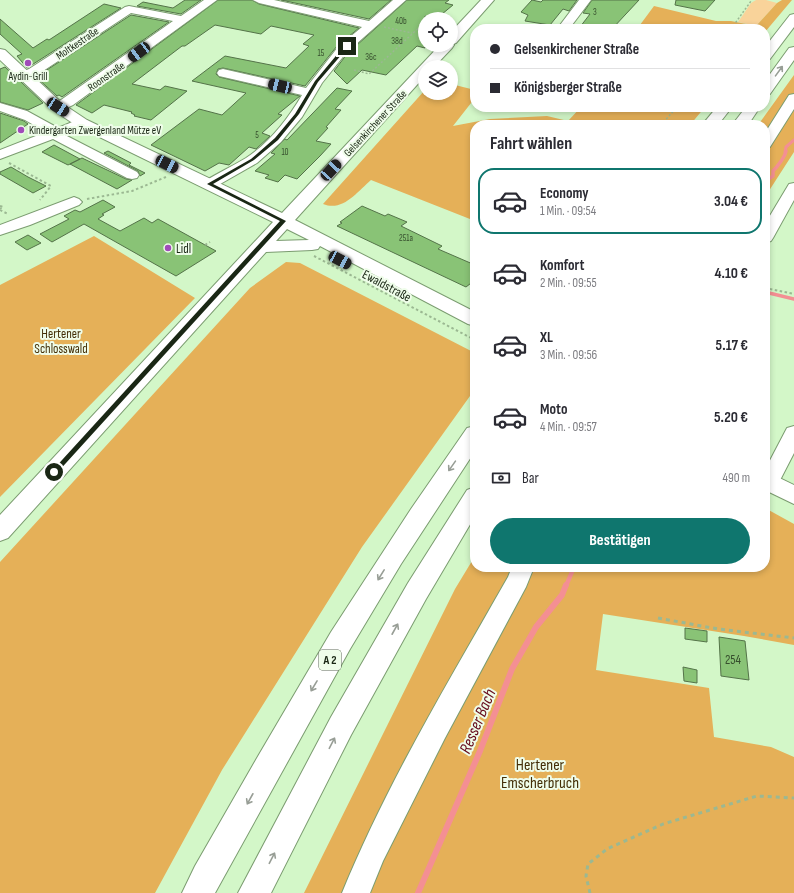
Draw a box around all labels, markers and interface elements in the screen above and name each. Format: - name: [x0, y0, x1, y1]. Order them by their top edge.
- house number: 3: [593, 7, 597, 18]
- map controls: [418, 12, 458, 100]
- button: locate: [418, 12, 458, 52]
- house number: 40b: [395, 16, 407, 27]
- street label: Moltkestraße: [54, 24, 101, 62]
- house number: 38d: [391, 36, 403, 47]
- route end: [338, 37, 356, 55]
- car: [126, 40, 152, 64]
- text: Gelsenkirchener Straße: [514, 40, 639, 59]
- house number: 15: [318, 48, 325, 59]
- house number: 36c: [365, 52, 377, 63]
- marker: Aydin-Grill: [23, 58, 33, 68]
- street label: Roonstraße: [85, 59, 127, 94]
- button: layers: [418, 60, 458, 100]
- one-way arrow: [775, 66, 784, 77]
- place label: Aydin-Grill: [8, 70, 47, 83]
- car: [267, 77, 293, 95]
- text: Königsberger Straße: [514, 78, 622, 97]
- street label: Gelsenkirchener Straße: [341, 87, 410, 159]
- car: [45, 95, 71, 119]
- place label: Kindergarten Zwergenland Mütze eV: [29, 124, 161, 137]
- marker: Kindergarten Zwergenland Mütze eV: [16, 125, 26, 135]
- house number: 5: [255, 130, 259, 141]
- text: Fahrt wählen: [490, 133, 572, 154]
- house number: 10: [281, 147, 289, 158]
- car: [154, 153, 180, 175]
- car: [318, 157, 344, 183]
- icon: car: [492, 183, 528, 219]
- text: Economy: [540, 184, 589, 203]
- text: 3.04 €: [714, 192, 748, 211]
- text: 1 Min. · 09:54: [540, 203, 596, 219]
- house number: 251a: [399, 233, 413, 244]
- place label: Lidl: [176, 241, 191, 257]
- marker: Lidl: [163, 243, 173, 253]
- car: [327, 249, 353, 271]
- icon: car: [492, 255, 528, 291]
- text: Komfort: [540, 256, 584, 275]
- text: 4.10 €: [714, 264, 748, 283]
- street label: Ewaldstraße: [359, 266, 414, 305]
- text: 2 Min. · 09:55: [540, 275, 597, 291]
- park label: Hertener Schlosswald: [34, 326, 88, 357]
- icon: car: [492, 327, 528, 363]
- text: XL: [540, 328, 553, 347]
- text: 5.17 €: [716, 336, 748, 355]
- text: 3 Min. · 09:56: [540, 347, 597, 363]
- icon: car: [492, 399, 528, 435]
- text: Moto: [540, 400, 567, 419]
- text: 5.20 €: [714, 408, 748, 427]
- text: 4 Min. · 09:57: [540, 419, 597, 435]
- one-way arrow: [448, 460, 456, 471]
- route start: [45, 463, 63, 481]
- icon: cash: [490, 467, 512, 489]
- text: Bar: [522, 469, 539, 488]
- text: 490 m: [723, 470, 750, 486]
- button: Bestätigen: [490, 518, 750, 564]
- one-way arrow: [377, 569, 385, 580]
- one-way arrow: [392, 623, 400, 635]
- road number: A 2: [319, 650, 341, 670]
- house number: 254: [725, 652, 742, 668]
- one-way arrow: [309, 680, 317, 692]
- water label: Resser Bach: [455, 686, 500, 757]
- one-way arrow: [329, 737, 336, 749]
- park label: Hertener Emscherbruch: [501, 756, 579, 793]
- one-way arrow: [245, 793, 253, 805]
- one-way arrow: [269, 853, 277, 865]

